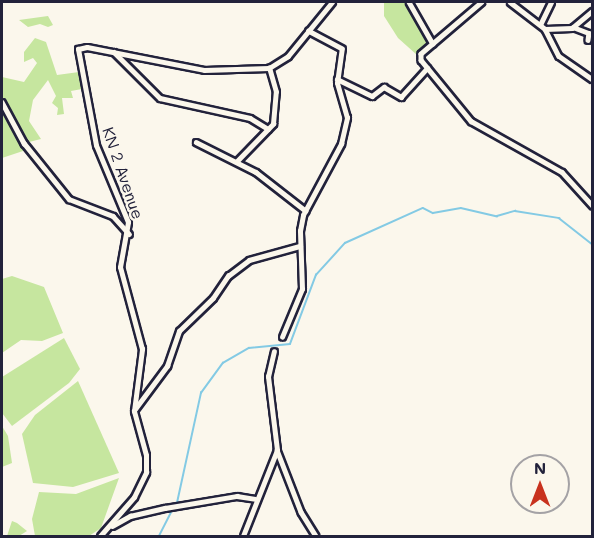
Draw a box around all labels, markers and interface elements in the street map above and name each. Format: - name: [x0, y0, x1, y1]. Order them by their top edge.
- street label: KN 2 Avenue: [98, 124, 148, 222]
- north arrow: [510, 454, 570, 514]
- text: N: [534, 457, 546, 478]

